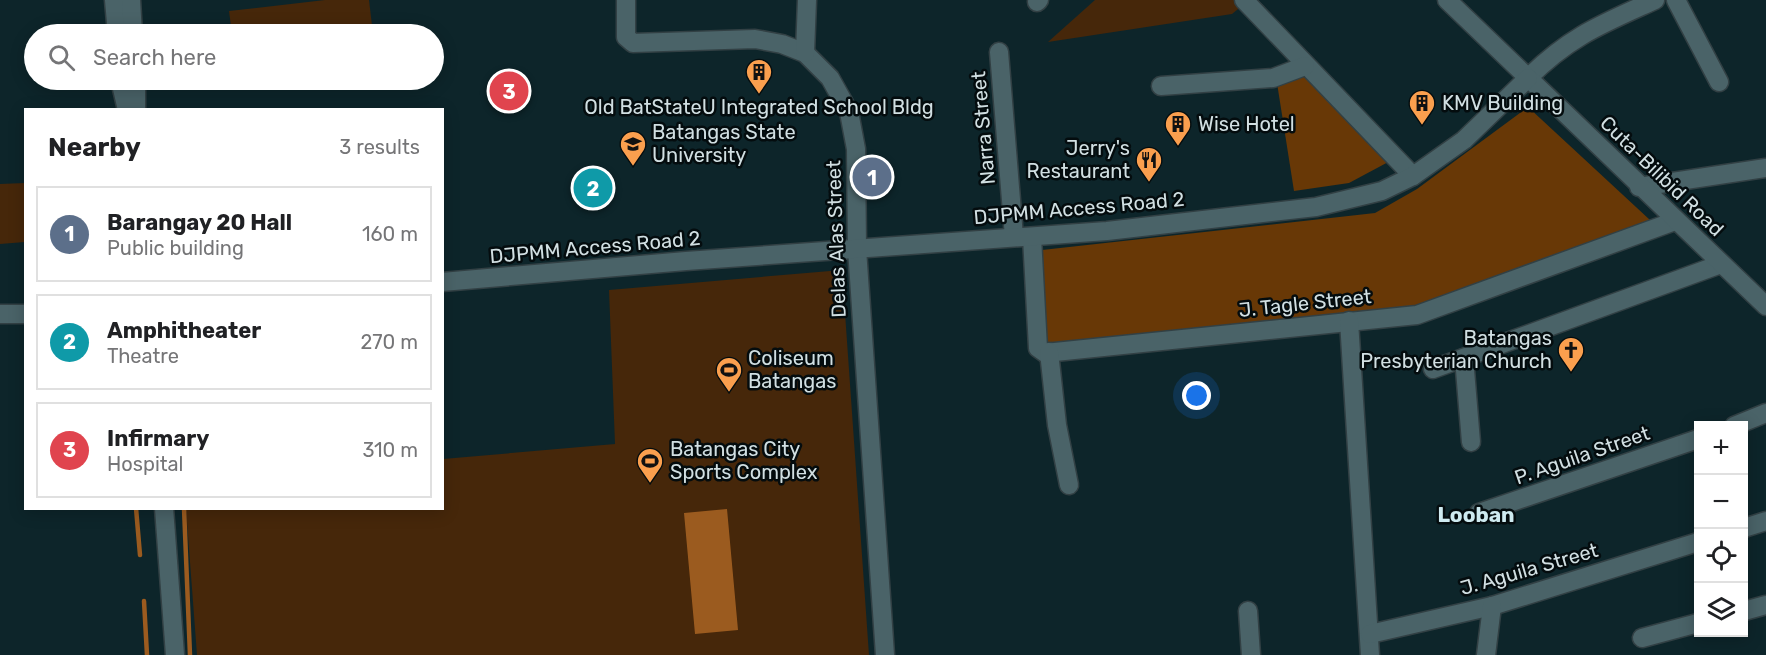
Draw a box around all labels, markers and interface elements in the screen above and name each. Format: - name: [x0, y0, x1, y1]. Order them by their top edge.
- search box: [24, 24, 444, 90]
- icon: search: [45, 41, 78, 74]
- text: Search here: [93, 44, 216, 71]
- building icon: Old BatStateU Integrated School Bldg: [744, 57, 774, 95]
- pin: 3: [490, 68, 528, 113]
- street label: Narra Street: [966, 70, 1000, 186]
- building icon: KMV Building: [1407, 88, 1437, 126]
- place label: KMV Building: [1442, 91, 1563, 115]
- place label: Old BatStateU Integrated School Bldg: [584, 95, 934, 119]
- building icon: Wise Hotel: [1163, 109, 1193, 147]
- street label: Cuta-Bilibid Road: [1595, 111, 1729, 241]
- place label: Wise Hotel: [1198, 112, 1295, 136]
- place label: Batangas State University: [652, 120, 796, 167]
- school or university icon: Batangas State University: [618, 129, 648, 167]
- text: Nearby: [48, 132, 141, 163]
- text: 3 results: [339, 135, 420, 159]
- place label: Jerry's Restaurant: [1026, 136, 1130, 183]
- restaurant icon: Jerry's Restaurant: [1134, 145, 1164, 183]
- pin: 1: [852, 154, 892, 200]
- street label: Delas Alas Street: [821, 160, 851, 318]
- pin: 2: [574, 166, 612, 210]
- street label: DJPMM Access Road 2: [973, 187, 1185, 229]
- text: Barangay 20 Hall: [107, 209, 292, 236]
- text: 1: [65, 222, 74, 246]
- text: 160 m: [362, 222, 418, 246]
- street label: DJPMM Access Road 2: [489, 226, 701, 268]
- text: Public building: [107, 236, 244, 260]
- street label: J. Tagle Street: [1237, 284, 1373, 322]
- text: Amphitheater: [107, 317, 261, 344]
- place label: Batangas Presbyterian Church: [1360, 326, 1552, 373]
- text: 2: [63, 330, 76, 354]
- text: 270 m: [361, 330, 418, 354]
- church icon: Batangas Presbyterian Church: [1556, 335, 1586, 373]
- text: Theatre: [107, 344, 179, 368]
- place label: Coliseum Batangas: [748, 346, 836, 393]
- sports icon: Coliseum Batangas: [714, 355, 744, 393]
- your location: [1182, 381, 1211, 410]
- street label: P. Aguila Street: [1511, 421, 1653, 489]
- map controls: [1694, 421, 1748, 637]
- button: +: [1694, 421, 1748, 475]
- text: Infirmary: [107, 425, 209, 452]
- place label: Batangas City Sports Complex: [670, 437, 818, 484]
- text: 3: [63, 438, 76, 462]
- text: 310 m: [362, 438, 418, 462]
- sports icon: Batangas City Sports Complex: [635, 446, 665, 484]
- text: Hospital: [107, 452, 183, 476]
- button: −: [1694, 475, 1748, 529]
- district label: Looban: [1437, 502, 1515, 527]
- button: locate: [1694, 529, 1748, 583]
- street label: J. Aguila Street: [1457, 538, 1601, 600]
- button: layers: [1694, 583, 1748, 637]

